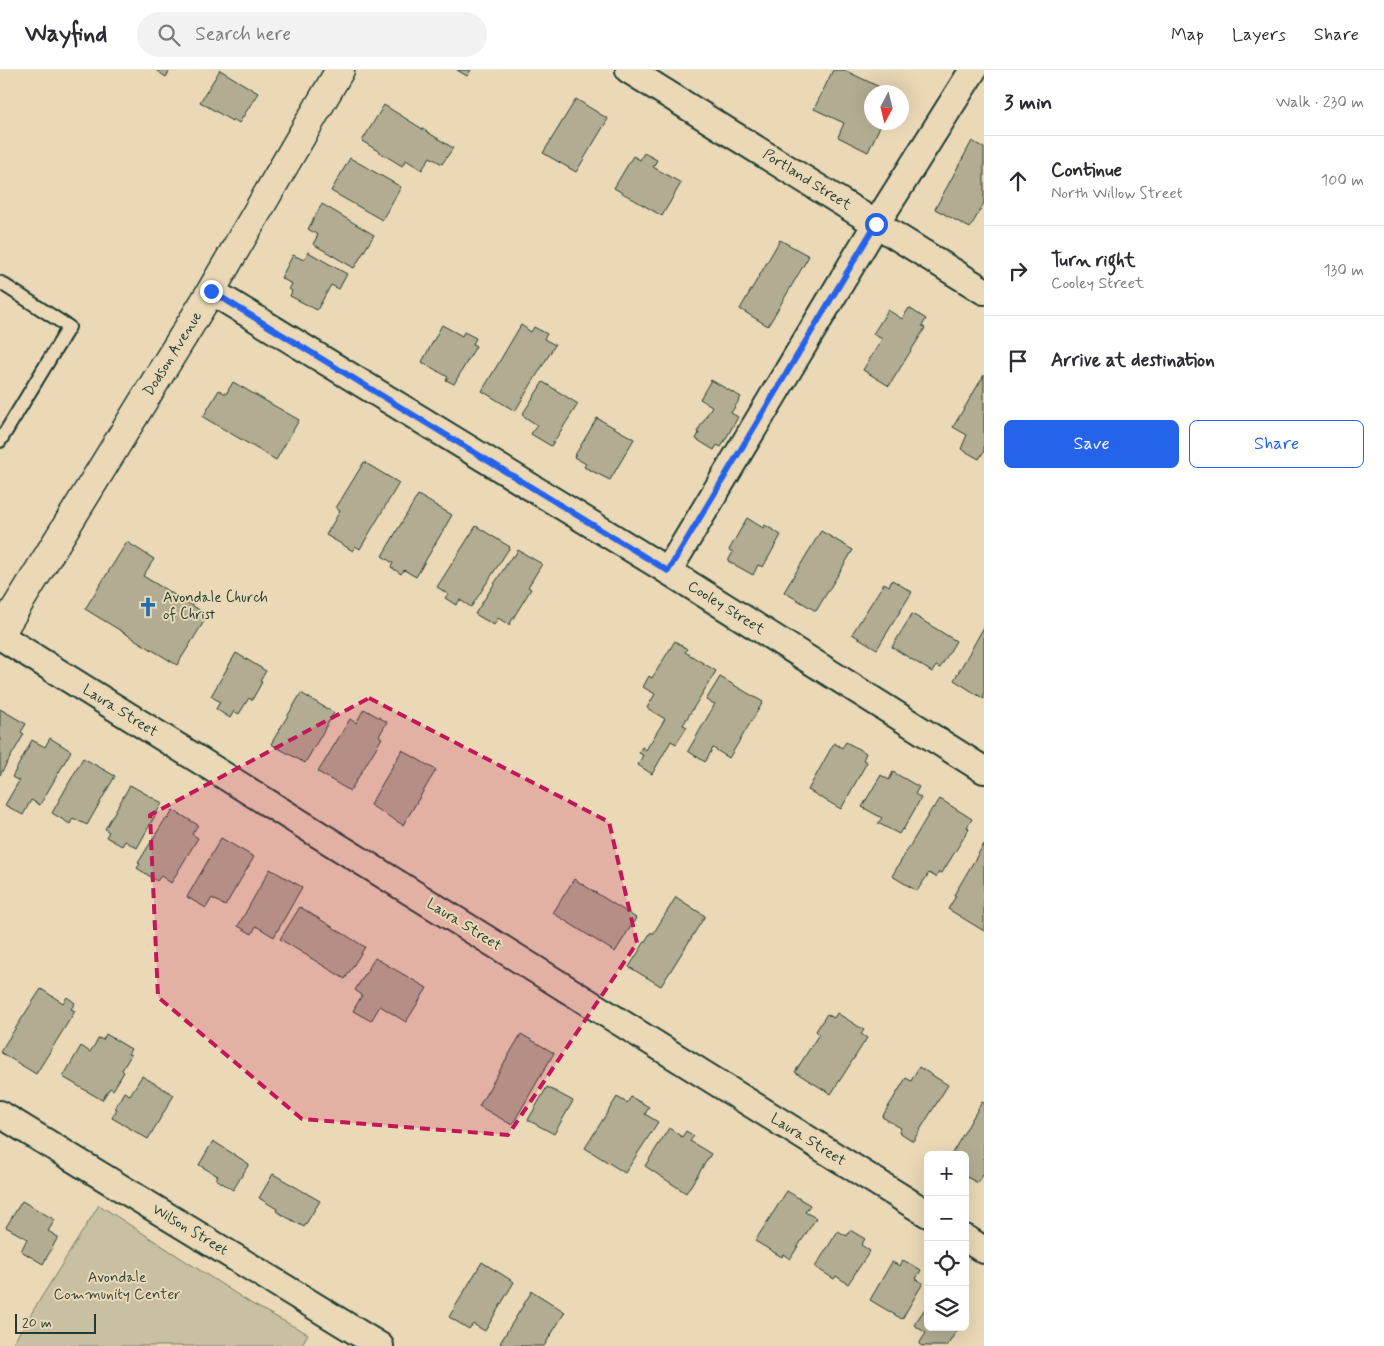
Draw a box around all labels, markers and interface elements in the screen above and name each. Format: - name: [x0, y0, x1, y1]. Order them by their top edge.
- search box: [137, 12, 487, 57]
- text: Wayfind: [25, 19, 107, 50]
- icon: search: [155, 21, 183, 49]
- text: Search here: [195, 22, 291, 47]
- text: Map: [1171, 23, 1204, 47]
- text: Layers: [1232, 23, 1286, 47]
- text: Share: [1314, 23, 1359, 47]
- north arrow: [864, 85, 909, 130]
- text: 3 min: [1004, 89, 1052, 117]
- text: Walk · 230 m: [1276, 92, 1364, 113]
- street label: Portland Street: [759, 145, 855, 215]
- text: Continue: [1051, 158, 1122, 183]
- icon: ahead: [1004, 167, 1032, 195]
- text: 100 m: [1321, 170, 1364, 191]
- text: North Willow Street: [1051, 183, 1183, 204]
- route start: [865, 213, 888, 236]
- text: Turn right: [1051, 248, 1135, 273]
- icon: right: [1004, 257, 1032, 285]
- text: 130 m: [1323, 260, 1364, 281]
- text: Cooley Street: [1051, 273, 1144, 294]
- route end: [200, 280, 223, 303]
- street label: Dodson Avenue: [139, 308, 207, 400]
- icon: arrive: [1004, 347, 1032, 375]
- text: Arrive at destination: [1051, 348, 1215, 373]
- button: Save: [1004, 420, 1179, 468]
- button: Share: [1189, 420, 1364, 468]
- street label: Cooley Street: [684, 576, 769, 640]
- place label: Avondale Church of Christ: [163, 588, 268, 625]
- church icon: Avondale Church of Christ: [137, 596, 159, 618]
- street label: Laura Street: [79, 680, 161, 742]
- street label: Laura Street: [423, 894, 505, 956]
- street label: Laura Street: [767, 1109, 849, 1171]
- map controls: [924, 1151, 969, 1331]
- button: +: [924, 1151, 969, 1196]
- button: −: [924, 1196, 969, 1241]
- street label: Wilson Street: [148, 1200, 232, 1261]
- button: locate: [924, 1241, 969, 1286]
- park label: Avondale Community Center: [54, 1268, 180, 1305]
- button: layers: [924, 1286, 969, 1331]
- scale bar: [15, 1311, 96, 1334]
- text: 20 m: [22, 1314, 52, 1332]

